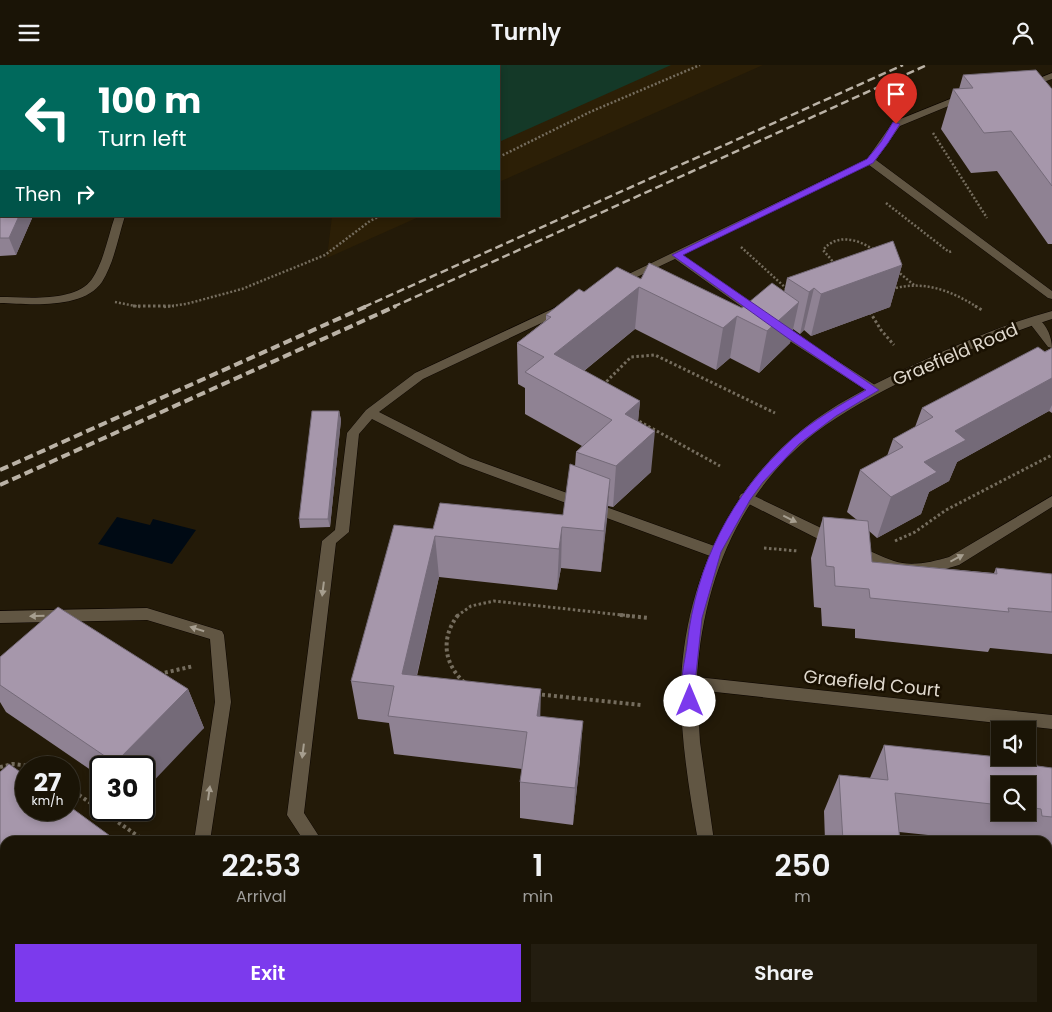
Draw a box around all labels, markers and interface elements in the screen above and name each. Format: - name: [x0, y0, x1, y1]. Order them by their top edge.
- text: Turnly: [491, 17, 561, 48]
- icon: menu: [15, 19, 43, 47]
- icon: person: [1009, 19, 1037, 47]
- pin: [875, 73, 917, 124]
- text: 100 m: [98, 76, 201, 125]
- icon: arrive: [882, 80, 910, 108]
- icon: left: [15, 85, 80, 150]
- text: Turn left: [98, 123, 186, 154]
- icon: right: [71, 180, 99, 208]
- text: Then: [15, 181, 61, 208]
- street label: Graefield Road: [889, 316, 1021, 392]
- one-way arrow: [782, 514, 797, 523]
- one-way arrow: [950, 554, 964, 563]
- one-way arrow: [319, 582, 327, 598]
- one-way arrow: [28, 612, 44, 620]
- one-way arrow: [189, 625, 204, 633]
- street label: Graefield Court: [802, 663, 942, 703]
- position arrow: [663, 674, 715, 726]
- map controls: [991, 721, 1036, 821]
- button: sound: [991, 721, 1036, 766]
- one-way arrow: [299, 743, 307, 759]
- speed limit sign: 30: [90, 756, 155, 821]
- text: 27: [34, 765, 61, 800]
- button: search: [991, 776, 1036, 821]
- one-way arrow: [206, 785, 214, 801]
- text: km/h: [32, 792, 63, 809]
- text: 22:53: [221, 844, 301, 887]
- text: 1: [532, 844, 543, 887]
- text: 250: [775, 844, 831, 887]
- text: Arrival: [236, 885, 286, 908]
- text: min: [523, 885, 553, 908]
- text: m: [794, 885, 811, 908]
- button: Exit: [15, 944, 521, 1002]
- button: Share: [531, 944, 1037, 1002]

